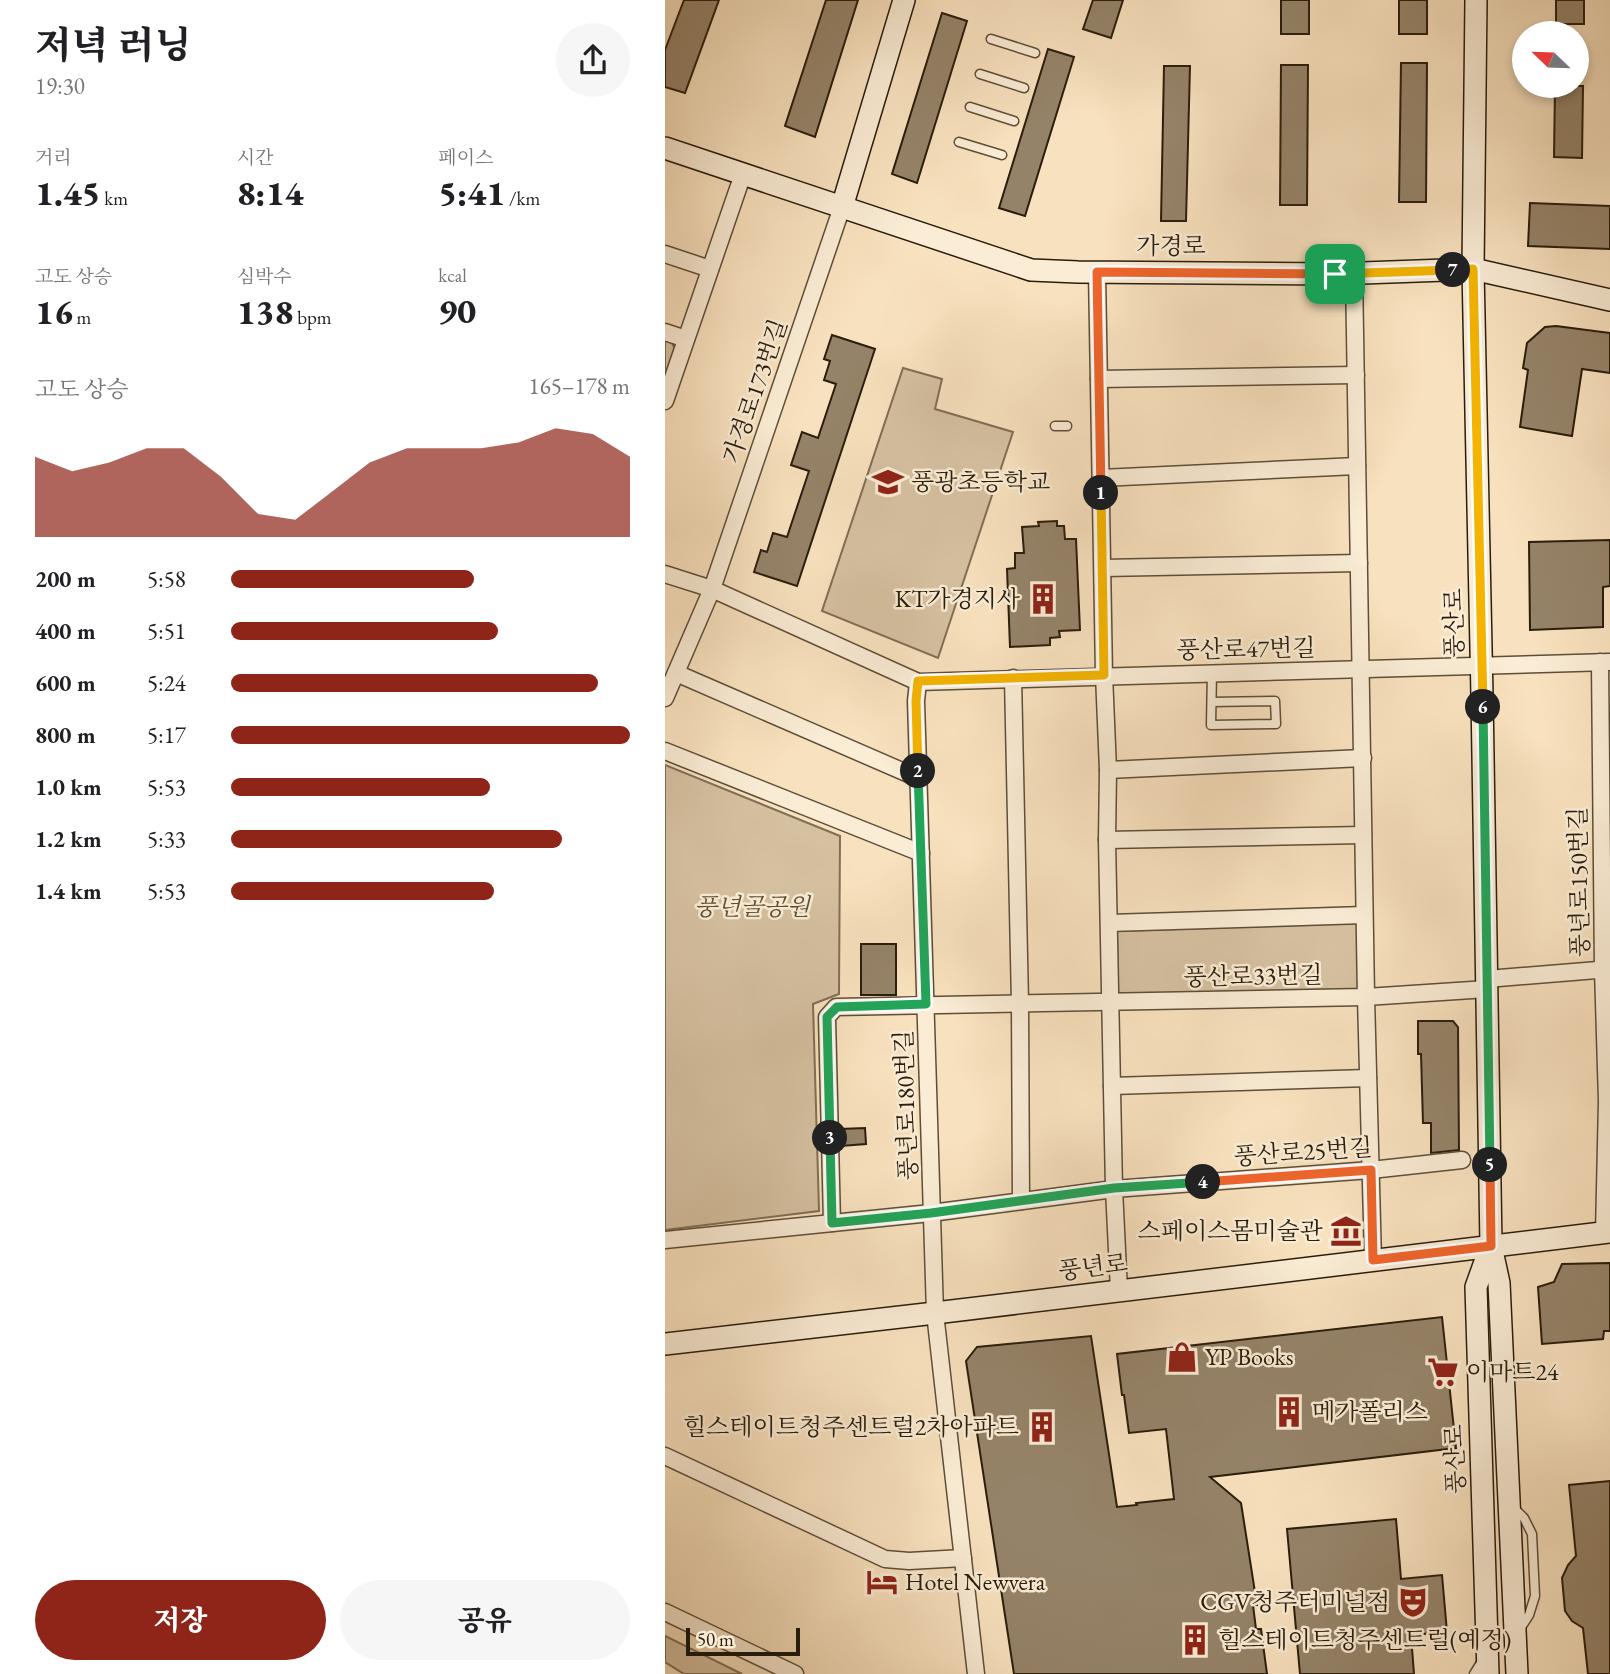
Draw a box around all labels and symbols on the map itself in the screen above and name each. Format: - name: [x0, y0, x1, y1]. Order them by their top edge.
- north arrow: [1512, 21, 1589, 98]
- street label: 가경로: [1136, 230, 1206, 261]
- pin: [1305, 244, 1365, 304]
- pin: 7: [1435, 252, 1471, 288]
- street label: 가경로173번길: [715, 315, 794, 467]
- school or university icon: 풍광초등학교: [871, 465, 905, 499]
- place label: 풍광초등학교: [911, 466, 1050, 497]
- pin: 1: [1083, 476, 1118, 510]
- building icon: KT가경지사: [1026, 582, 1060, 616]
- place label: KT가경지사: [895, 583, 1020, 614]
- street label: 풍산로: [1437, 588, 1470, 658]
- street label: 풍산로47번길: [1176, 632, 1316, 665]
- pin: 6: [1465, 690, 1501, 724]
- pin: 2: [901, 754, 935, 788]
- street label: 풍년로150번길: [1562, 807, 1595, 958]
- park label: 풍년골공원: [694, 891, 812, 922]
- street label: 풍산로33번길: [1183, 959, 1323, 992]
- street label: 풍년로180번길: [887, 1029, 924, 1181]
- pin: 3: [813, 1120, 847, 1156]
- street label: 풍산로25번길: [1233, 1131, 1373, 1172]
- pin: 5: [1473, 1148, 1507, 1182]
- pin: 4: [1185, 1164, 1221, 1200]
- museum icon: 스페이스몸미술관: [1329, 1214, 1363, 1248]
- place label: 스페이스몸미술관: [1138, 1215, 1323, 1246]
- street label: 풍년로: [1057, 1247, 1129, 1286]
- shop icon: YP Books: [1165, 1340, 1199, 1374]
- place label: YP Books: [1205, 1341, 1293, 1372]
- supermarket icon: 이마트24: [1426, 1355, 1460, 1389]
- place label: 이마트24: [1466, 1356, 1559, 1387]
- building icon: 메가폴리스: [1272, 1395, 1306, 1429]
- place label: 메가폴리스: [1312, 1396, 1428, 1427]
- building icon: 힐스테이트청주센트럴2차아파트: [1025, 1410, 1059, 1444]
- place label: 힐스테이트청주센트럴2차아파트: [683, 1411, 1019, 1442]
- street label: 풍산로: [1438, 1424, 1471, 1494]
- hotel icon: Hotel Newvera: [865, 1565, 899, 1599]
- place label: Hotel Newvera: [905, 1566, 1046, 1597]
- theatre icon: CGV청주터미널점: [1396, 1585, 1430, 1619]
- place label: CGV청주터미널점: [1200, 1586, 1390, 1617]
- building icon: 힐스테이트청주센트럴(예정): [1178, 1623, 1212, 1657]
- place label: 힐스테이트청주센트럴(예정): [1218, 1624, 1511, 1655]
- scale bar: [686, 1625, 800, 1657]

